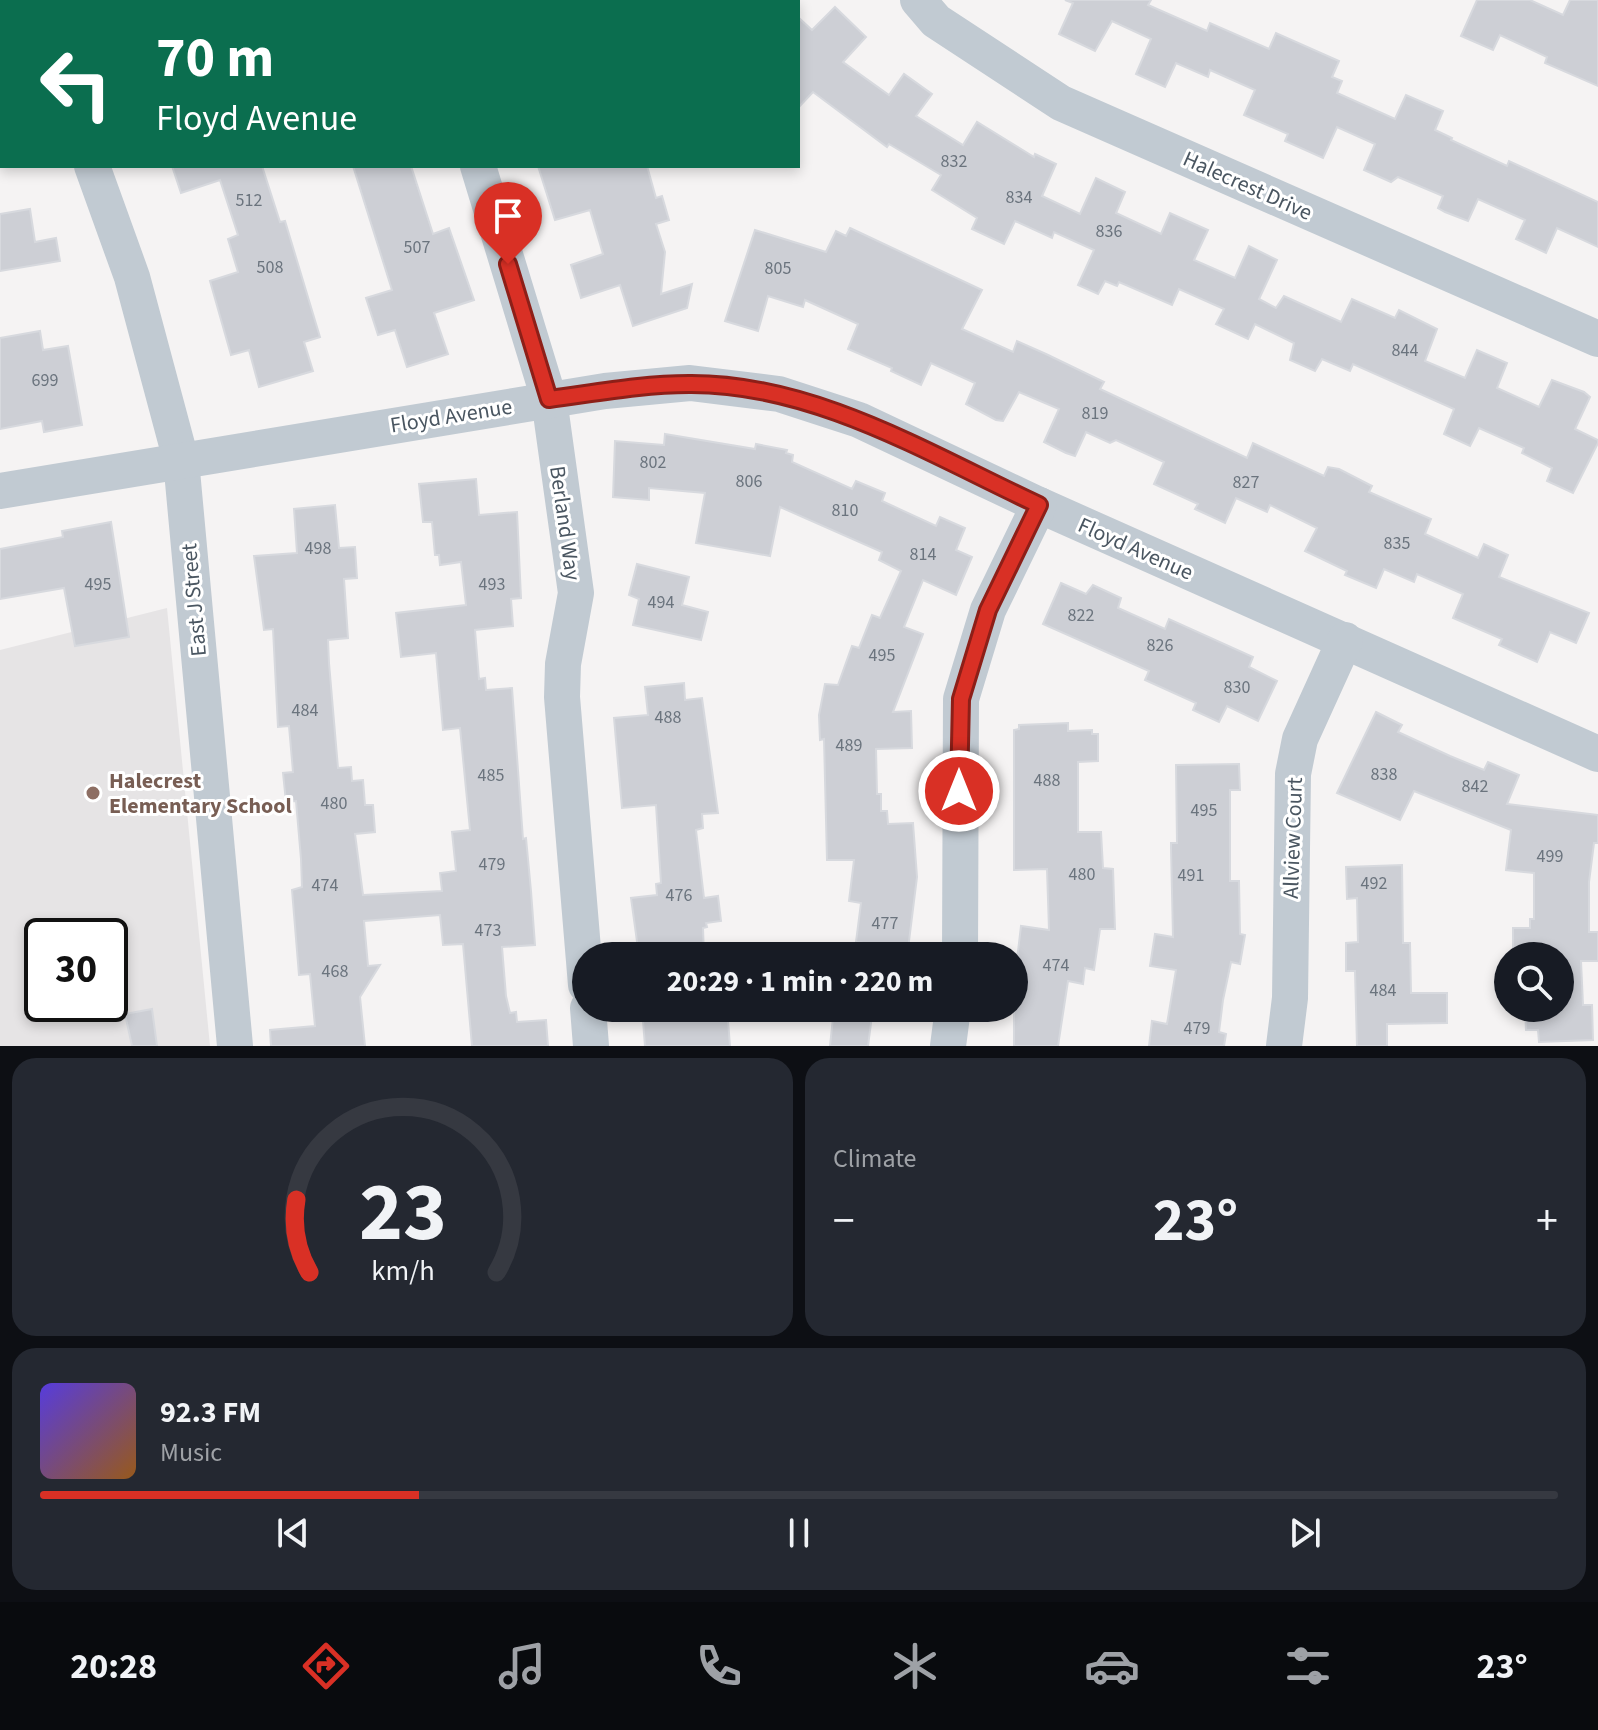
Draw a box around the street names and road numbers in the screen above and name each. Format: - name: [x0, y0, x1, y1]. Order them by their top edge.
- street label: Halecrest Drive: [1178, 143, 1317, 229]
- street label: Floyd Avenue: [388, 391, 514, 441]
- street label: Berland Way: [541, 464, 589, 583]
- street label: Floyd Avenue: [1073, 509, 1198, 589]
- street label: East J Street: [173, 542, 215, 658]
- street label: Allview Court: [1275, 776, 1311, 899]

